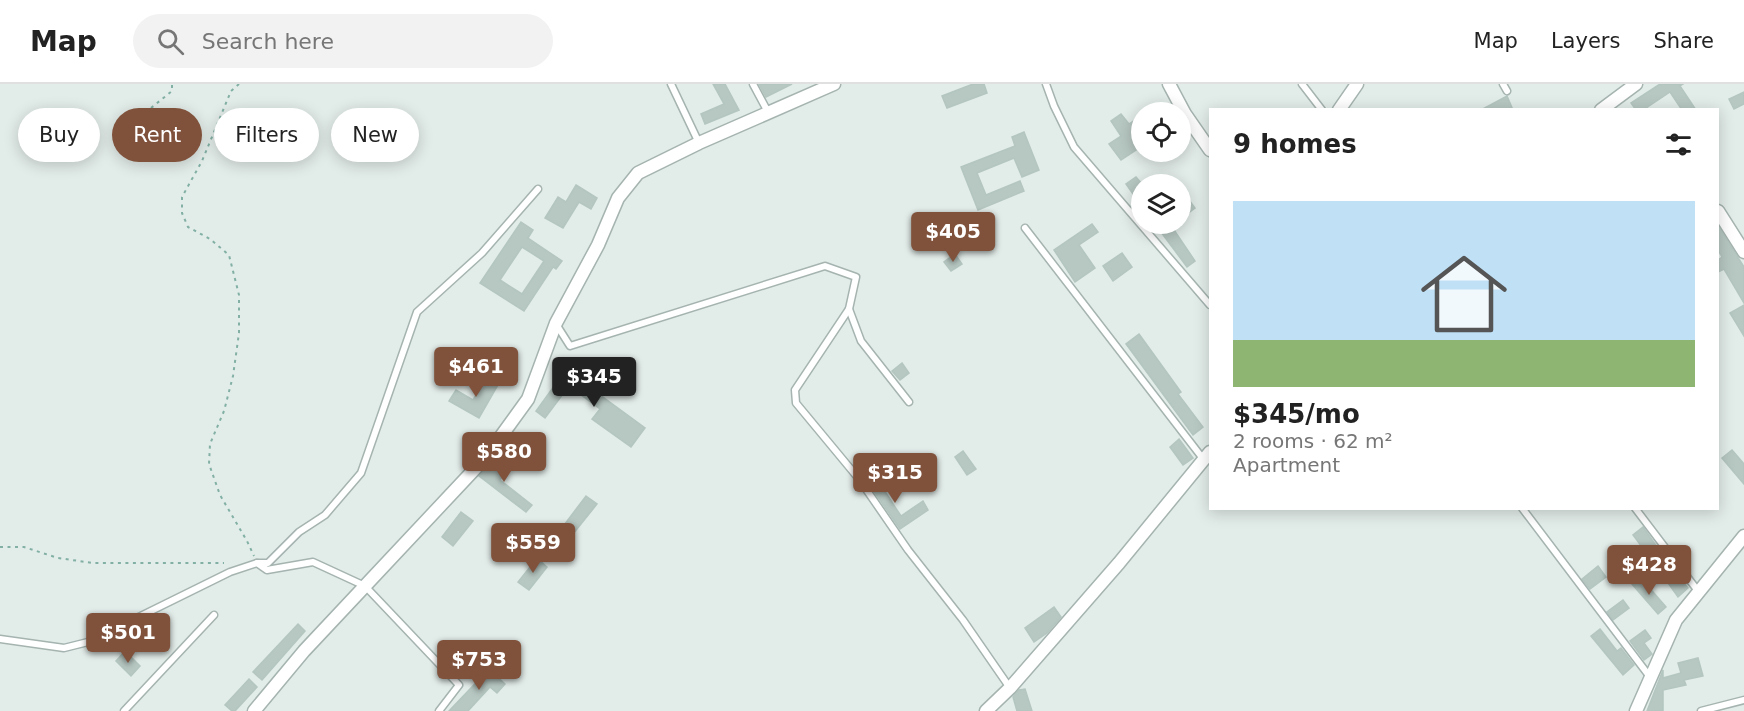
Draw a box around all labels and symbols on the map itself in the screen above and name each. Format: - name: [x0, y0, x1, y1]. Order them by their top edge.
- pin: $405: [917, 212, 989, 263]
- pin: $461: [440, 347, 512, 398]
- pin: $345: [558, 357, 630, 408]
- pin: $580: [468, 432, 540, 483]
- pin: $315: [859, 453, 931, 504]
- pin: $559: [497, 523, 569, 574]
- pin: $428: [1613, 545, 1685, 596]
- pin: $501: [92, 613, 164, 664]
- pin: $753: [443, 640, 515, 691]

